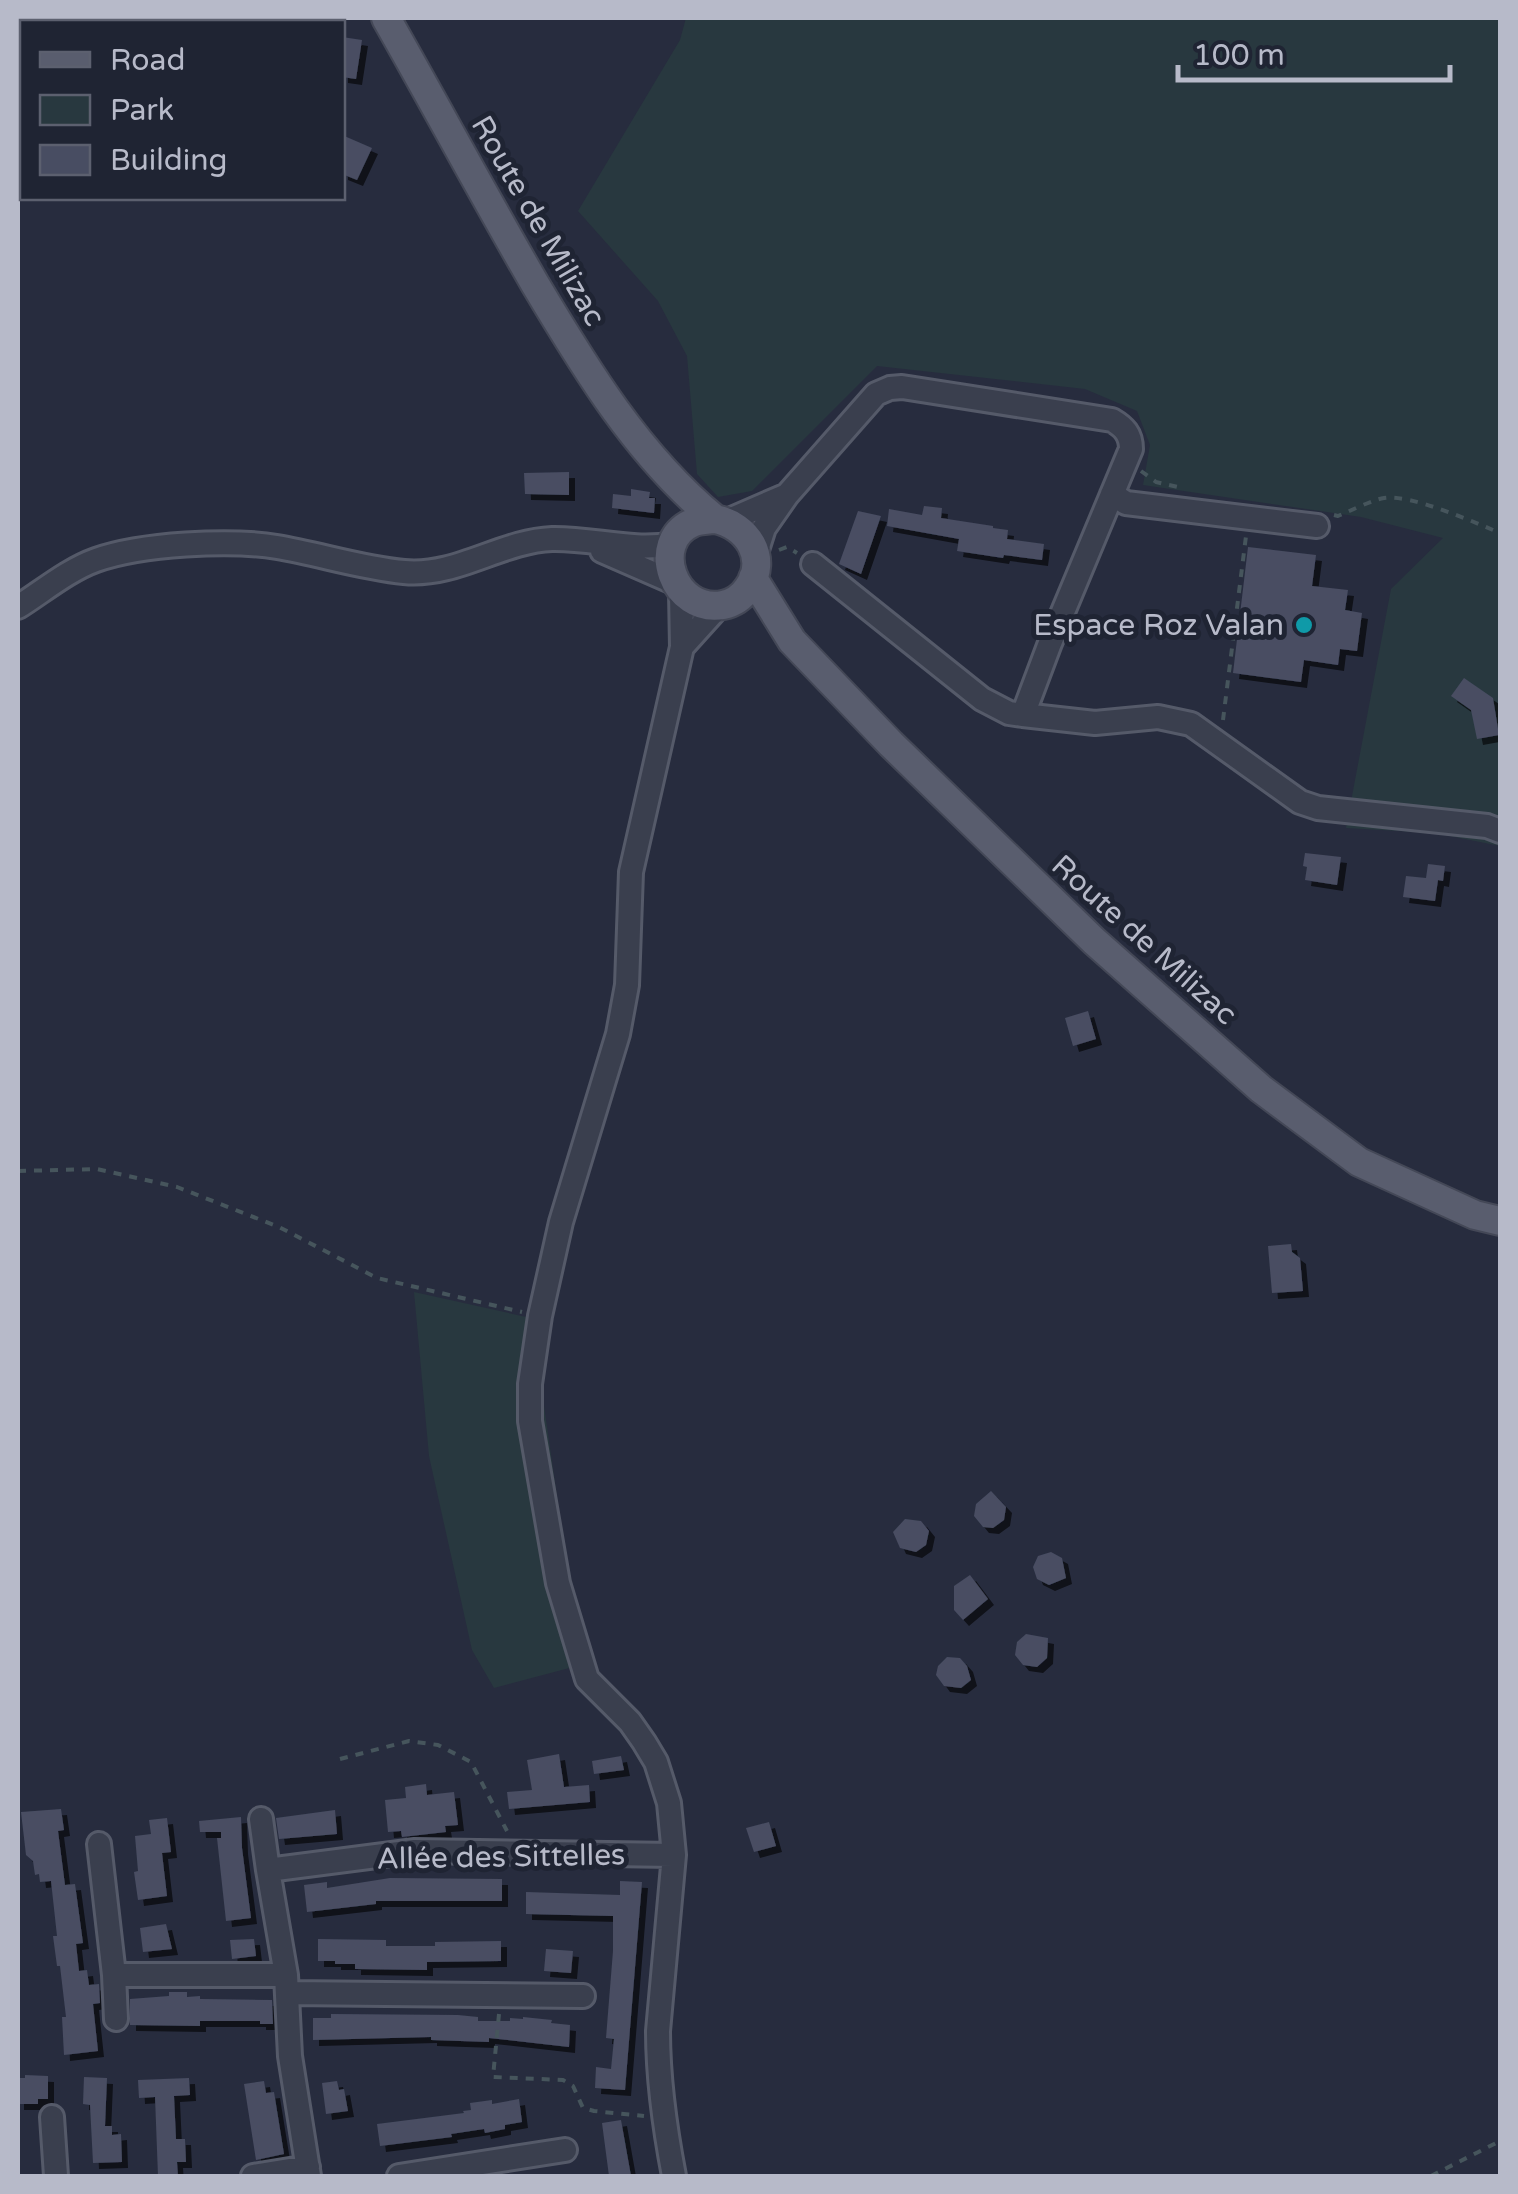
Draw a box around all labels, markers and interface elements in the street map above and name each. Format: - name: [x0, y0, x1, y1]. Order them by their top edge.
- legend: [20, 20, 345, 200]
- scale bar: [1178, 20, 1450, 82]
- text: 100 m: [1193, 37, 1285, 74]
- text: Road: [110, 42, 185, 79]
- text: Park: [110, 92, 174, 129]
- street label: Route de Milizac: [463, 109, 613, 333]
- text: Building: [110, 142, 227, 179]
- place label: Espace Roz Valan: [1033, 607, 1284, 644]
- marker: Espace Roz Valan: [1293, 614, 1315, 636]
- street label: Route de Milizac: [1044, 847, 1244, 1033]
- street label: Allée des Sittelles: [376, 1836, 626, 1878]

